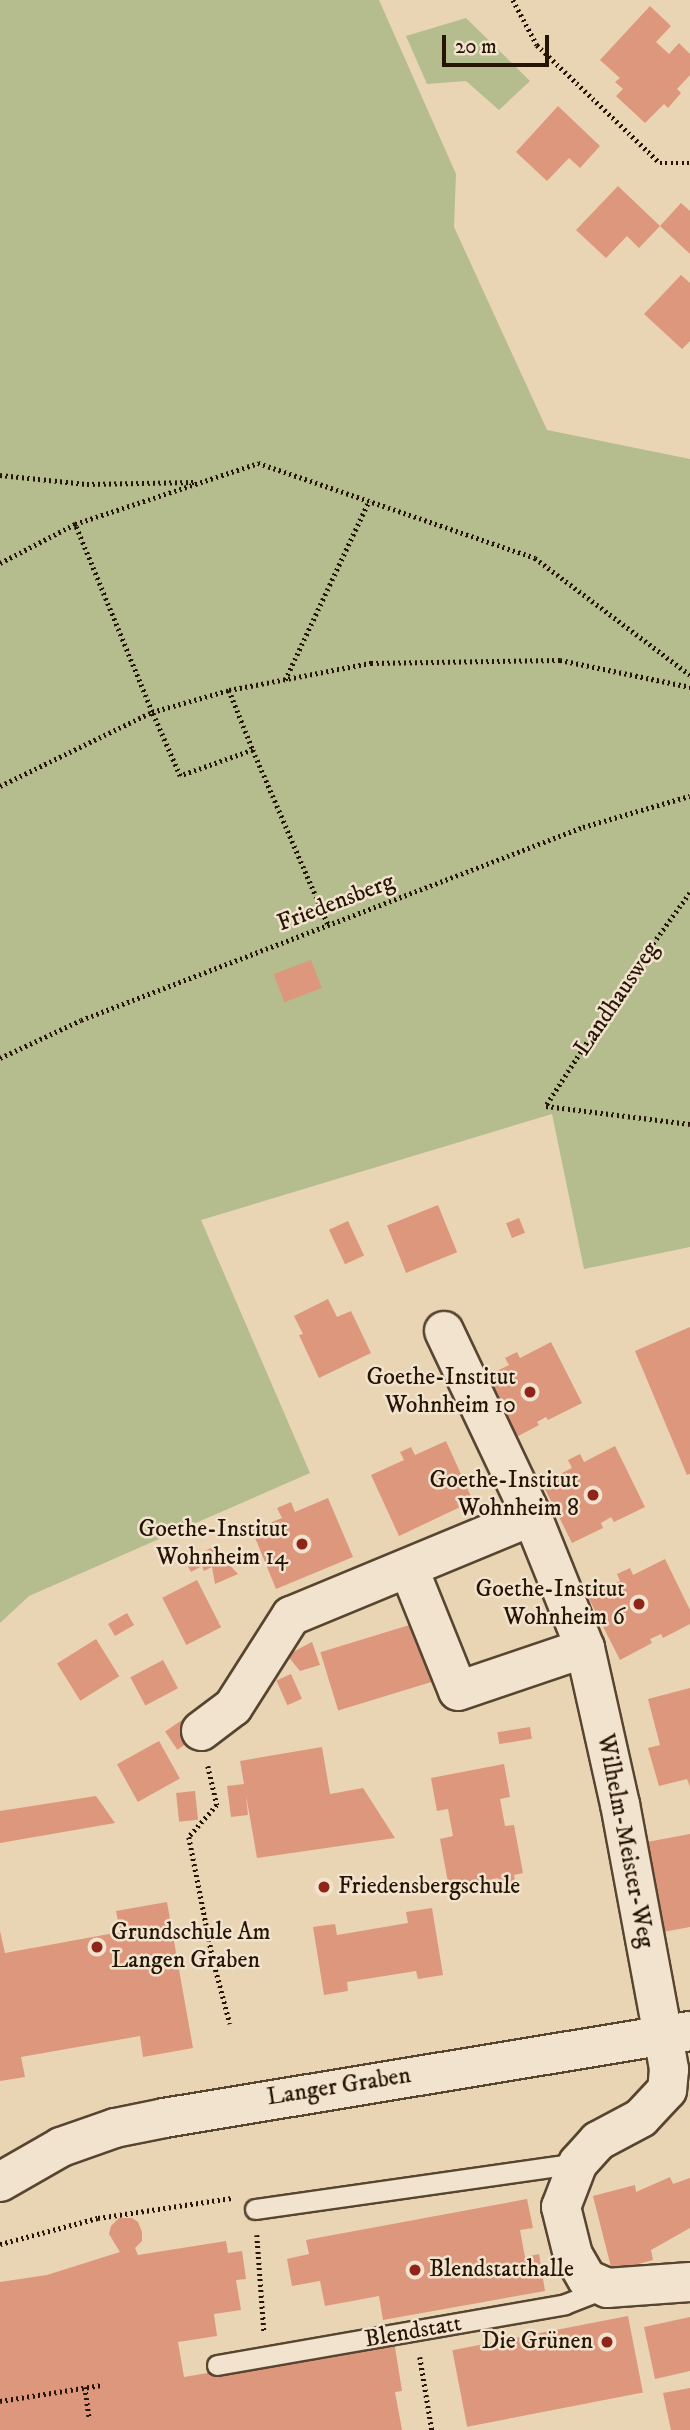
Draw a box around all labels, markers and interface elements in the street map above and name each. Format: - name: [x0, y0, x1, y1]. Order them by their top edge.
- scale bar: [445, 21, 552, 65]
- text: 20 m: [455, 34, 497, 60]
- street label: Friedensberg: [273, 868, 399, 938]
- street label: Landhausweg: [568, 937, 666, 1061]
- place label: Goethe-Institut Wohnheim 10: [367, 1364, 516, 1420]
- marker: Goethe-Institut Wohnheim 10: [522, 1384, 538, 1400]
- place label: Goethe-Institut Wohnheim 8: [430, 1467, 579, 1523]
- marker: Goethe-Institut Wohnheim 8: [585, 1487, 601, 1503]
- place label: Goethe-Institut Wohnheim 14: [139, 1516, 288, 1572]
- marker: Goethe-Institut Wohnheim 14: [294, 1536, 310, 1552]
- place label: Goethe-Institut Wohnheim 6: [476, 1576, 625, 1632]
- marker: Goethe-Institut Wohnheim 6: [631, 1596, 647, 1612]
- street label: Wilhelm-Meister-Weg: [590, 1732, 660, 1950]
- place label: Friedensbergschule: [338, 1873, 520, 1901]
- marker: Friedensbergschule: [316, 1879, 332, 1895]
- place label: Grundschule Am Langen Graben: [111, 1919, 271, 1975]
- marker: Grundschule Am Langen Graben: [89, 1939, 105, 1955]
- street label: Langer Graben: [265, 2061, 413, 2113]
- place label: Blendstatthalle: [429, 2256, 574, 2284]
- marker: Blendstatthalle: [407, 2262, 423, 2278]
- street label: Blendstatt: [362, 2309, 464, 2355]
- place label: Die Grünen: [482, 2328, 593, 2356]
- marker: Die Grünen: [599, 2334, 615, 2350]

